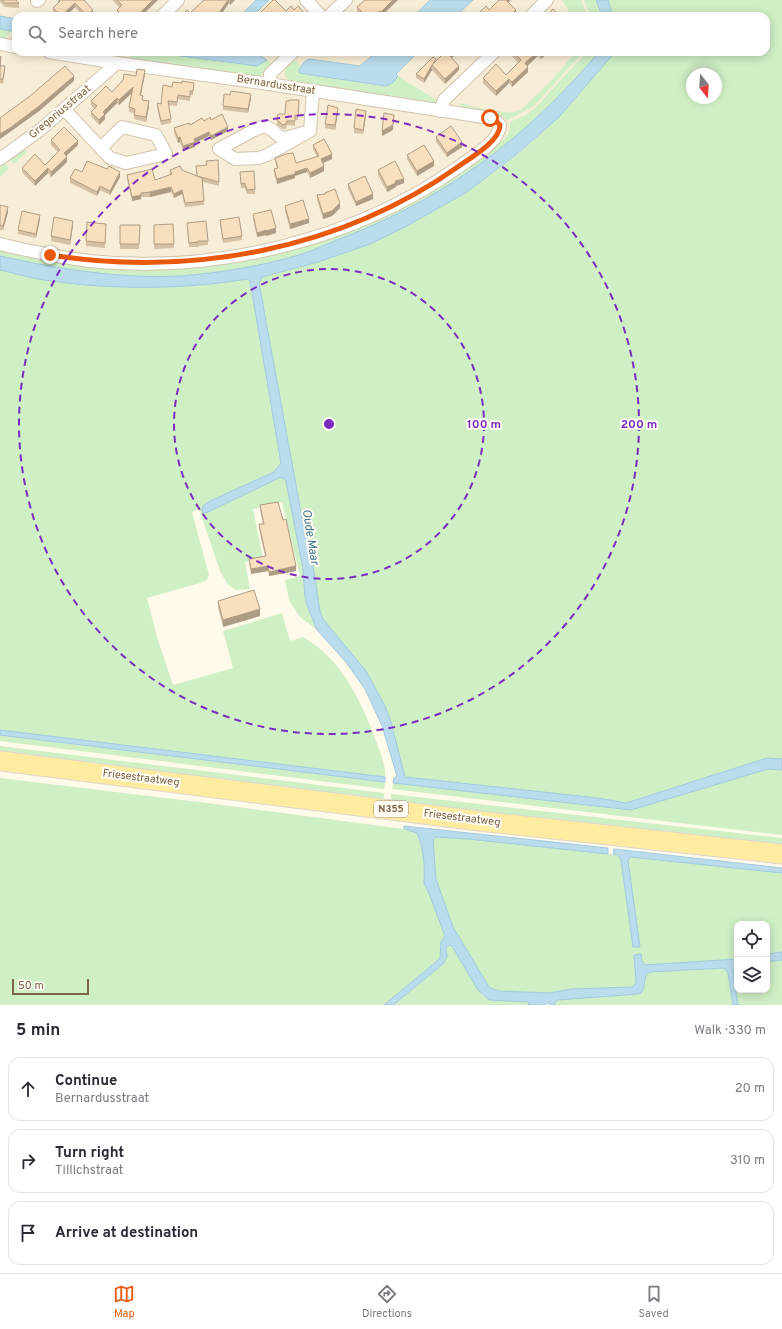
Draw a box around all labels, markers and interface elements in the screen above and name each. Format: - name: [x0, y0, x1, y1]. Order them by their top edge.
- search box: [12, 12, 770, 56]
- icon: search: [26, 23, 48, 45]
- text: Search here: [58, 25, 138, 44]
- north arrow: [686, 68, 722, 104]
- street label: Bernardusstraat: [236, 72, 316, 98]
- street label: Gregoriusstraat: [26, 82, 94, 142]
- route start: [481, 109, 499, 127]
- route end: [41, 246, 59, 264]
- centre of rings: [322, 417, 336, 431]
- text: 100 m: [467, 417, 501, 433]
- text: 200 m: [621, 417, 657, 433]
- water label: Oude Maar: [298, 508, 323, 567]
- street label: Friesestraatweg: [102, 766, 180, 790]
- road number: N355: [374, 801, 408, 817]
- street label: Friesestraatweg: [423, 806, 501, 830]
- map controls: [734, 921, 770, 993]
- button: locate: [734, 921, 770, 957]
- button: layers: [734, 957, 770, 993]
- scale bar: [12, 977, 89, 996]
- text: 50 m: [18, 979, 44, 993]
- text: 5 min: [16, 1020, 60, 1042]
- text: Walk · 330 m: [694, 1023, 766, 1039]
- text: Continue: [55, 1072, 117, 1091]
- icon: ahead: [17, 1078, 39, 1100]
- text: 20 m: [735, 1081, 765, 1097]
- text: Bernardusstraat: [55, 1091, 149, 1107]
- text: Turn right: [55, 1144, 124, 1163]
- icon: right: [17, 1150, 39, 1172]
- text: 310 m: [730, 1153, 765, 1169]
- text: Tillichstraat: [55, 1163, 123, 1179]
- icon: arrive: [17, 1222, 39, 1244]
- text: Arrive at destination: [55, 1224, 198, 1243]
- tab: Map: [113, 1283, 135, 1321]
- tab: Directions: [362, 1283, 412, 1321]
- tab: Saved: [638, 1283, 669, 1321]

